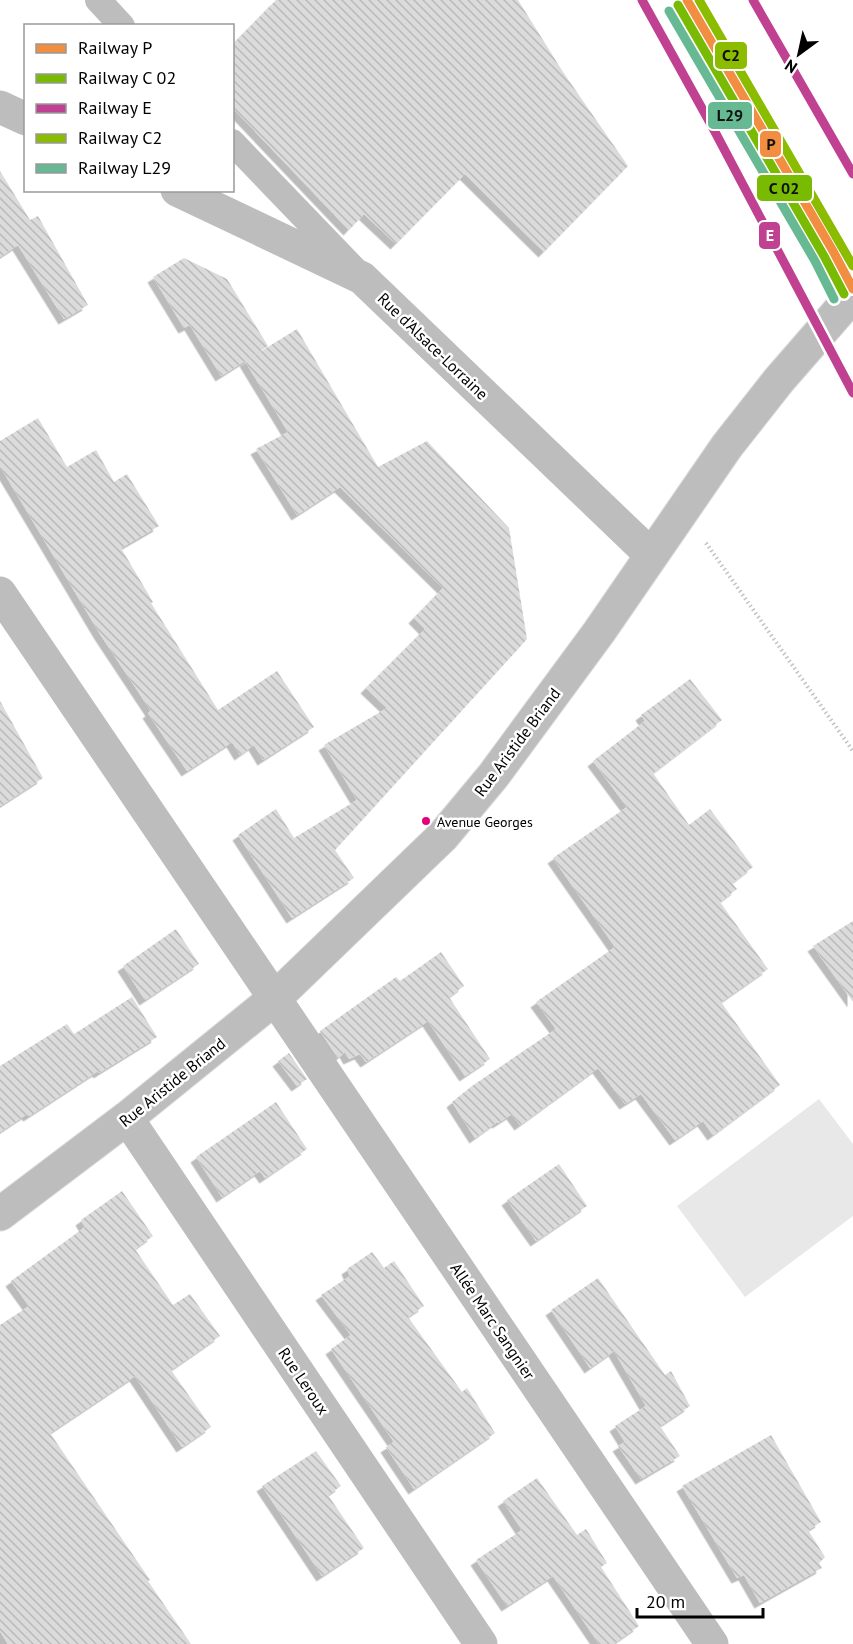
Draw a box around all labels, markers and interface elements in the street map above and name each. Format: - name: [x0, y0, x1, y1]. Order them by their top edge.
- legend: [24, 24, 234, 192]
- north arrow: [769, 24, 829, 84]
- text: Railway P: [78, 36, 152, 59]
- line badge: C2: [714, 41, 748, 70]
- text: C2: [722, 45, 740, 65]
- text: N: [781, 55, 801, 78]
- text: Railway C 02: [78, 66, 176, 89]
- text: Railway E: [78, 96, 152, 119]
- line badge: L29: [707, 101, 753, 130]
- text: L29: [717, 105, 743, 125]
- text: Railway C2: [78, 126, 162, 149]
- line badge: P: [759, 130, 782, 158]
- text: P: [766, 134, 776, 154]
- text: Railway L29: [78, 156, 171, 179]
- line badge: C 02: [756, 174, 813, 202]
- text: C 02: [769, 178, 799, 198]
- line badge: E: [758, 221, 781, 250]
- text: E: [766, 225, 774, 245]
- street label: Rue d'Alsace-Lorraine: [374, 288, 492, 404]
- street label: Rue Aristide Briand: [470, 684, 564, 800]
- place label: Avenue Georges: [437, 813, 533, 831]
- marker: Avenue Georges: [420, 815, 432, 827]
- street label: Rue Aristide Briand: [115, 1033, 229, 1131]
- street label: Allée Marc Sangnier: [447, 1259, 540, 1384]
- street label: Rue Leroux: [274, 1344, 334, 1418]
- scale bar: [637, 1581, 763, 1619]
- text: 20 m: [646, 1590, 685, 1613]

